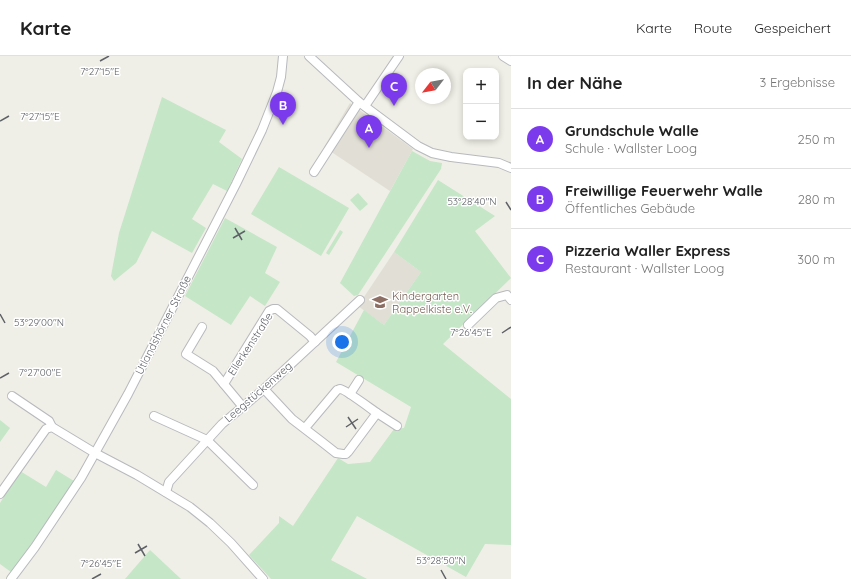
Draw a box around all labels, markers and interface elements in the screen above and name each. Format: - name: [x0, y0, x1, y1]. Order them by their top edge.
- text: Karte: [20, 16, 72, 40]
- text: Karte: [636, 19, 672, 37]
- text: Route: [694, 19, 732, 37]
- text: Gespeichert: [754, 19, 831, 37]
- text: 7°27'15"E: [80, 65, 120, 78]
- north arrow: [415, 68, 451, 104]
- map controls: [463, 68, 499, 140]
- button: +: [463, 68, 499, 104]
- text: In der Nähe: [527, 72, 623, 93]
- pin: C: [381, 73, 407, 106]
- text: 3 Ergebnisse: [760, 74, 835, 90]
- pin: B: [270, 92, 296, 125]
- button: −: [463, 104, 499, 140]
- text: 7°27'15"E: [20, 110, 60, 123]
- pin: A: [356, 115, 382, 148]
- text: Grundschule Walle: [565, 121, 699, 140]
- text: A: [536, 131, 544, 147]
- text: 250 m: [798, 131, 835, 147]
- text: Schule · Wallster Loog: [565, 140, 697, 156]
- text: Freiwillige Feuerwehr Walle: [565, 181, 763, 200]
- text: B: [536, 191, 544, 207]
- text: 280 m: [798, 191, 835, 207]
- text: 53°28'40"N: [447, 195, 497, 208]
- text: Öffentliches Gebäude: [565, 200, 695, 216]
- text: Pizzeria Waller Express: [565, 241, 730, 260]
- text: C: [536, 251, 544, 267]
- text: 300 m: [797, 251, 835, 267]
- text: Restaurant · Wallster Loog: [565, 260, 724, 276]
- street label: Utlandshörner Straße: [132, 273, 194, 377]
- place label: Kindergarten Rappelkiste e.V.: [392, 289, 472, 316]
- school or university icon: Kindergarten Rappelkiste e.V.: [371, 293, 389, 311]
- street label: Ellerkenstraße: [224, 310, 276, 378]
- text: 53°29'00"N: [14, 316, 64, 329]
- text: 7°26'45"E: [450, 326, 492, 339]
- your location: [332, 332, 352, 352]
- street label: Leegstückenweg: [221, 359, 295, 425]
- text: 7°27'00"E: [19, 366, 61, 379]
- text: 53°28'50"N: [416, 554, 466, 567]
- text: 7°26'45"E: [80, 557, 122, 570]

